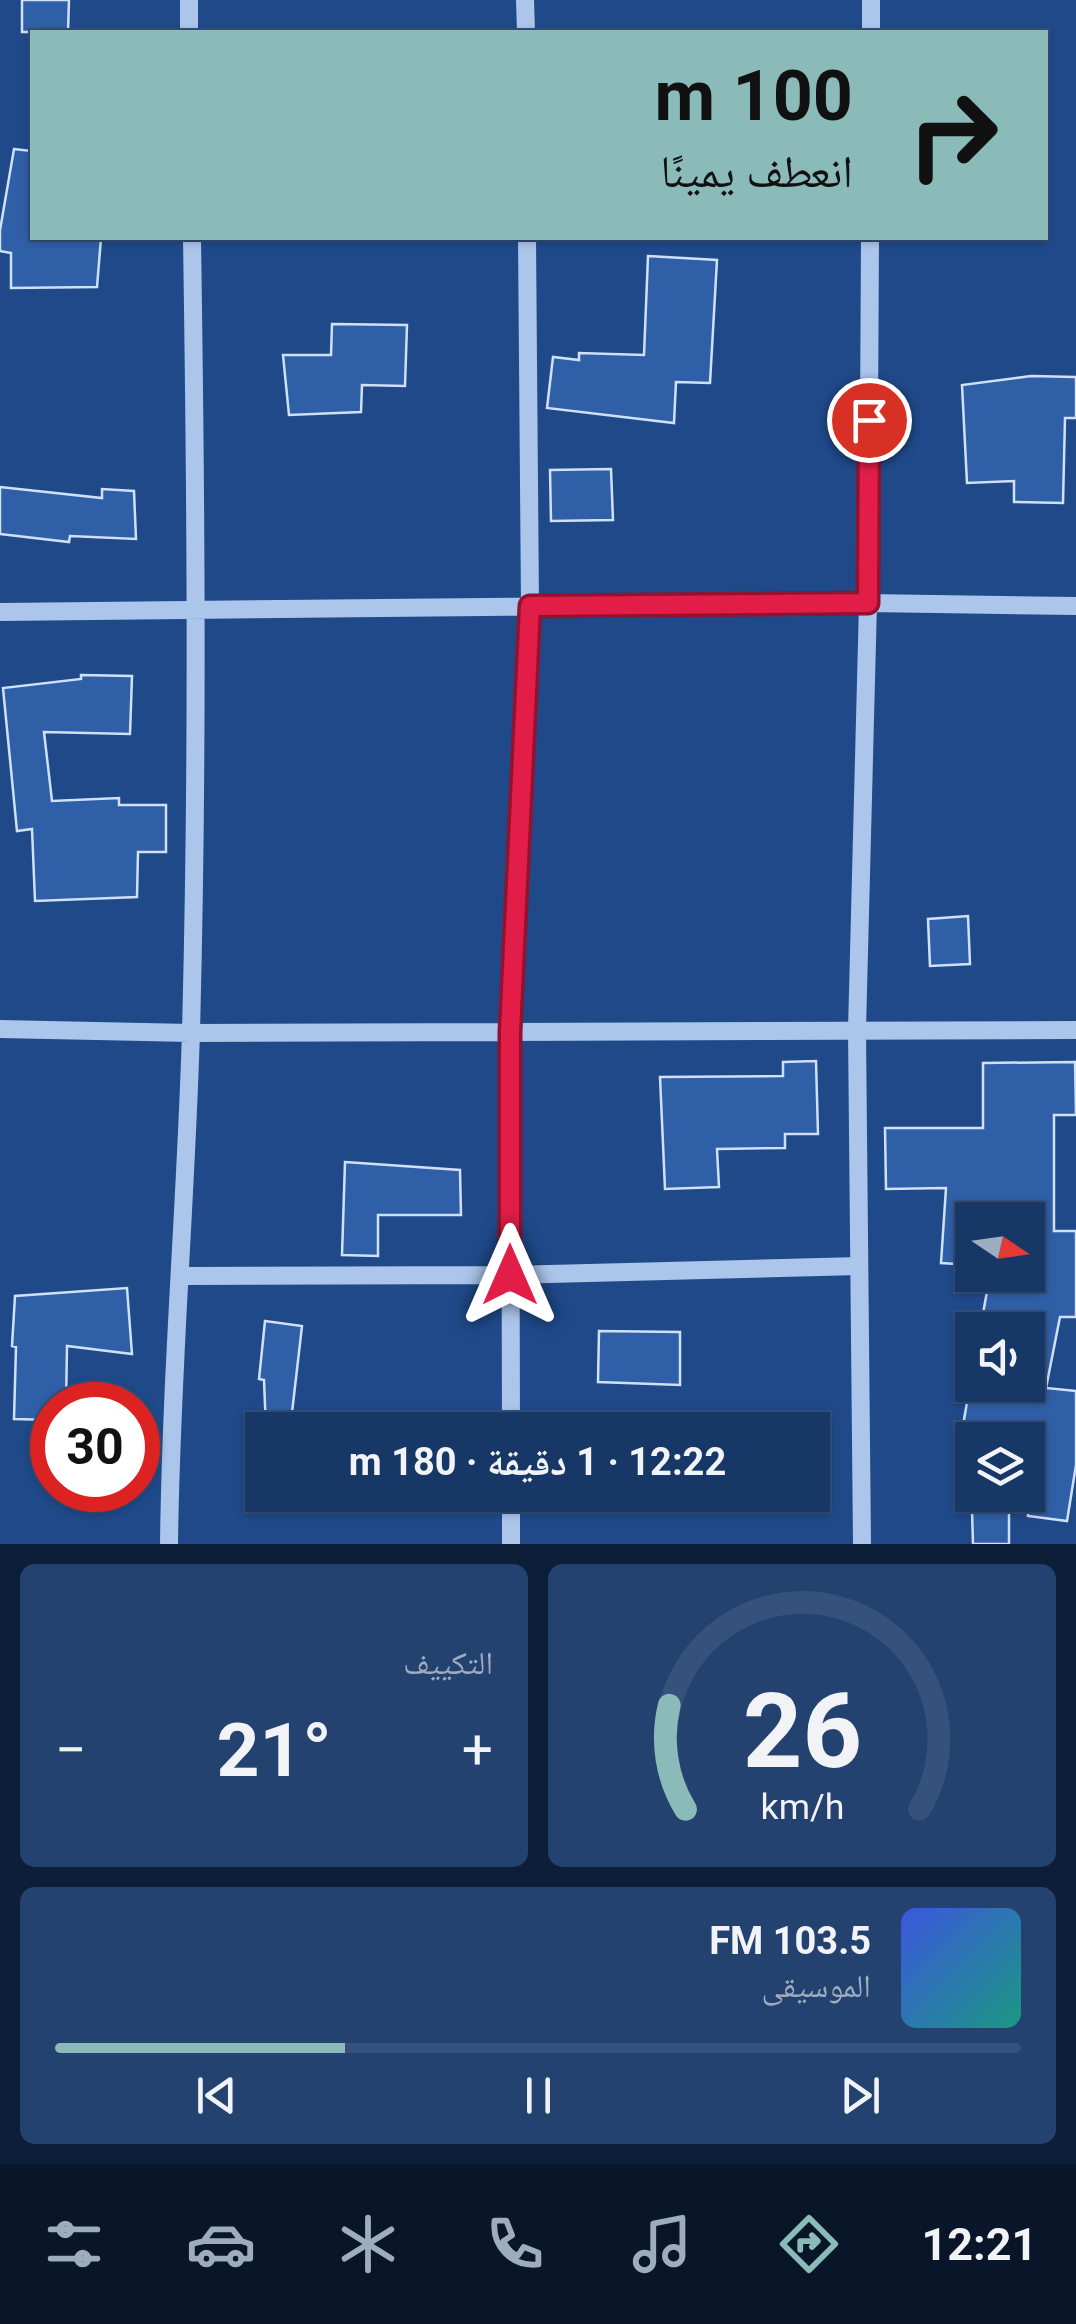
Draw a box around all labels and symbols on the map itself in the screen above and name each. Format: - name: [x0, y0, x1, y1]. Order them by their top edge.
- pin: [827, 378, 912, 463]
- north arrow: [955, 1202, 1045, 1292]
- position arrow: [458, 1223, 562, 1327]
- speed limit sign: 30: [30, 1382, 160, 1512]

